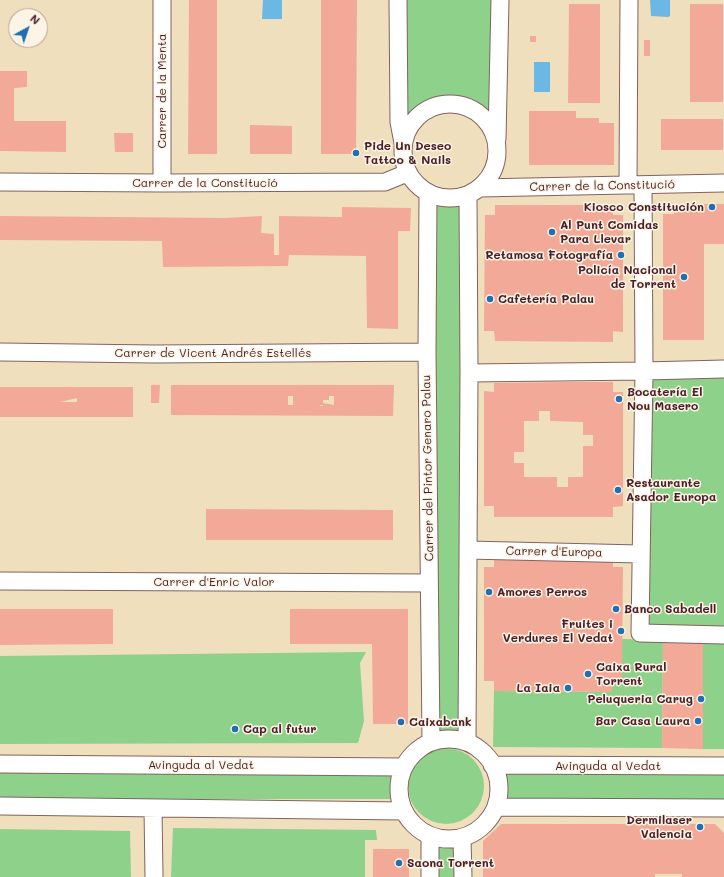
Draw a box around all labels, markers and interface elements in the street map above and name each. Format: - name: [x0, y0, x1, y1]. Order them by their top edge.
- north arrow: [8, 8, 48, 48]
- text: N: [27, 11, 43, 28]
- street label: Carrer de la Menta: [155, 34, 169, 148]
- place label: Pide Un Deseo Tattoo & Nails: [364, 139, 451, 167]
- marker: Pide Un Deseo Tattoo & Nails: [351, 148, 361, 158]
- street label: Carrer de la Constitució: [132, 176, 278, 190]
- street label: Carrer de la Constitució: [529, 178, 675, 194]
- place label: Kiosco Constitución: [584, 200, 704, 214]
- marker: Kiosco Constitución: [707, 202, 717, 212]
- place label: Al Punt Comidas Para Llevar: [560, 218, 658, 246]
- marker: Al Punt Comidas Para Llevar: [547, 227, 557, 237]
- place label: Retamosa Fotografía: [485, 248, 613, 262]
- marker: Retamosa Fotografía: [616, 250, 626, 260]
- place label: Policía Nacional de Torrent: [578, 263, 676, 291]
- marker: Policía Nacional de Torrent: [679, 272, 689, 282]
- place label: Cafetería Palau: [498, 292, 594, 306]
- marker: Cafetería Palau: [485, 294, 495, 304]
- street label: Carrer de Vicent Andrés Estellés: [115, 346, 311, 360]
- street label: Carrer del Pintor Genaro Palau: [419, 375, 437, 561]
- place label: Bocatería El Nou Masero: [627, 385, 702, 413]
- marker: Bocatería El Nou Masero: [614, 394, 624, 404]
- place label: Restaurante Asador Europa: [626, 476, 716, 504]
- marker: Restaurante Asador Europa: [613, 485, 623, 495]
- street label: Carrer d'Europa: [505, 544, 603, 560]
- street label: Carrer d'Enric Valor: [153, 575, 275, 589]
- place label: Amores Perros: [497, 585, 587, 599]
- marker: Amores Perros: [484, 587, 494, 597]
- place label: Banco Sabadell: [624, 602, 716, 616]
- marker: Banco Sabadell: [611, 604, 621, 614]
- place label: Fruites i Verdures El Vedat: [503, 617, 613, 645]
- marker: Fruites i Verdures El Vedat: [616, 626, 626, 636]
- place label: Caixa Rural Torrent: [596, 660, 666, 688]
- marker: Caixa Rural Torrent: [583, 669, 593, 679]
- place label: La Iaia: [516, 681, 560, 695]
- marker: La Iaia: [563, 683, 573, 693]
- place label: Peluqueria Carug: [587, 692, 693, 706]
- marker: Peluqueria Carug: [696, 694, 706, 704]
- place label: Bar Casa Laura: [595, 714, 690, 728]
- place label: Caixabank: [409, 715, 471, 729]
- marker: Bar Casa Laura: [693, 716, 703, 726]
- marker: Caixabank: [396, 717, 406, 727]
- place label: Cap al futur: [243, 722, 317, 736]
- marker: Cap al futur: [230, 724, 240, 734]
- street label: Avinguda al Vedat: [148, 758, 254, 772]
- street label: Avinguda al Vedat: [555, 759, 661, 773]
- place label: Dermilaser Valencia: [626, 813, 692, 841]
- marker: Dermilaser Valencia: [695, 822, 705, 832]
- place label: Saona Torrent: [407, 856, 494, 870]
- marker: Saona Torrent: [394, 858, 404, 868]

